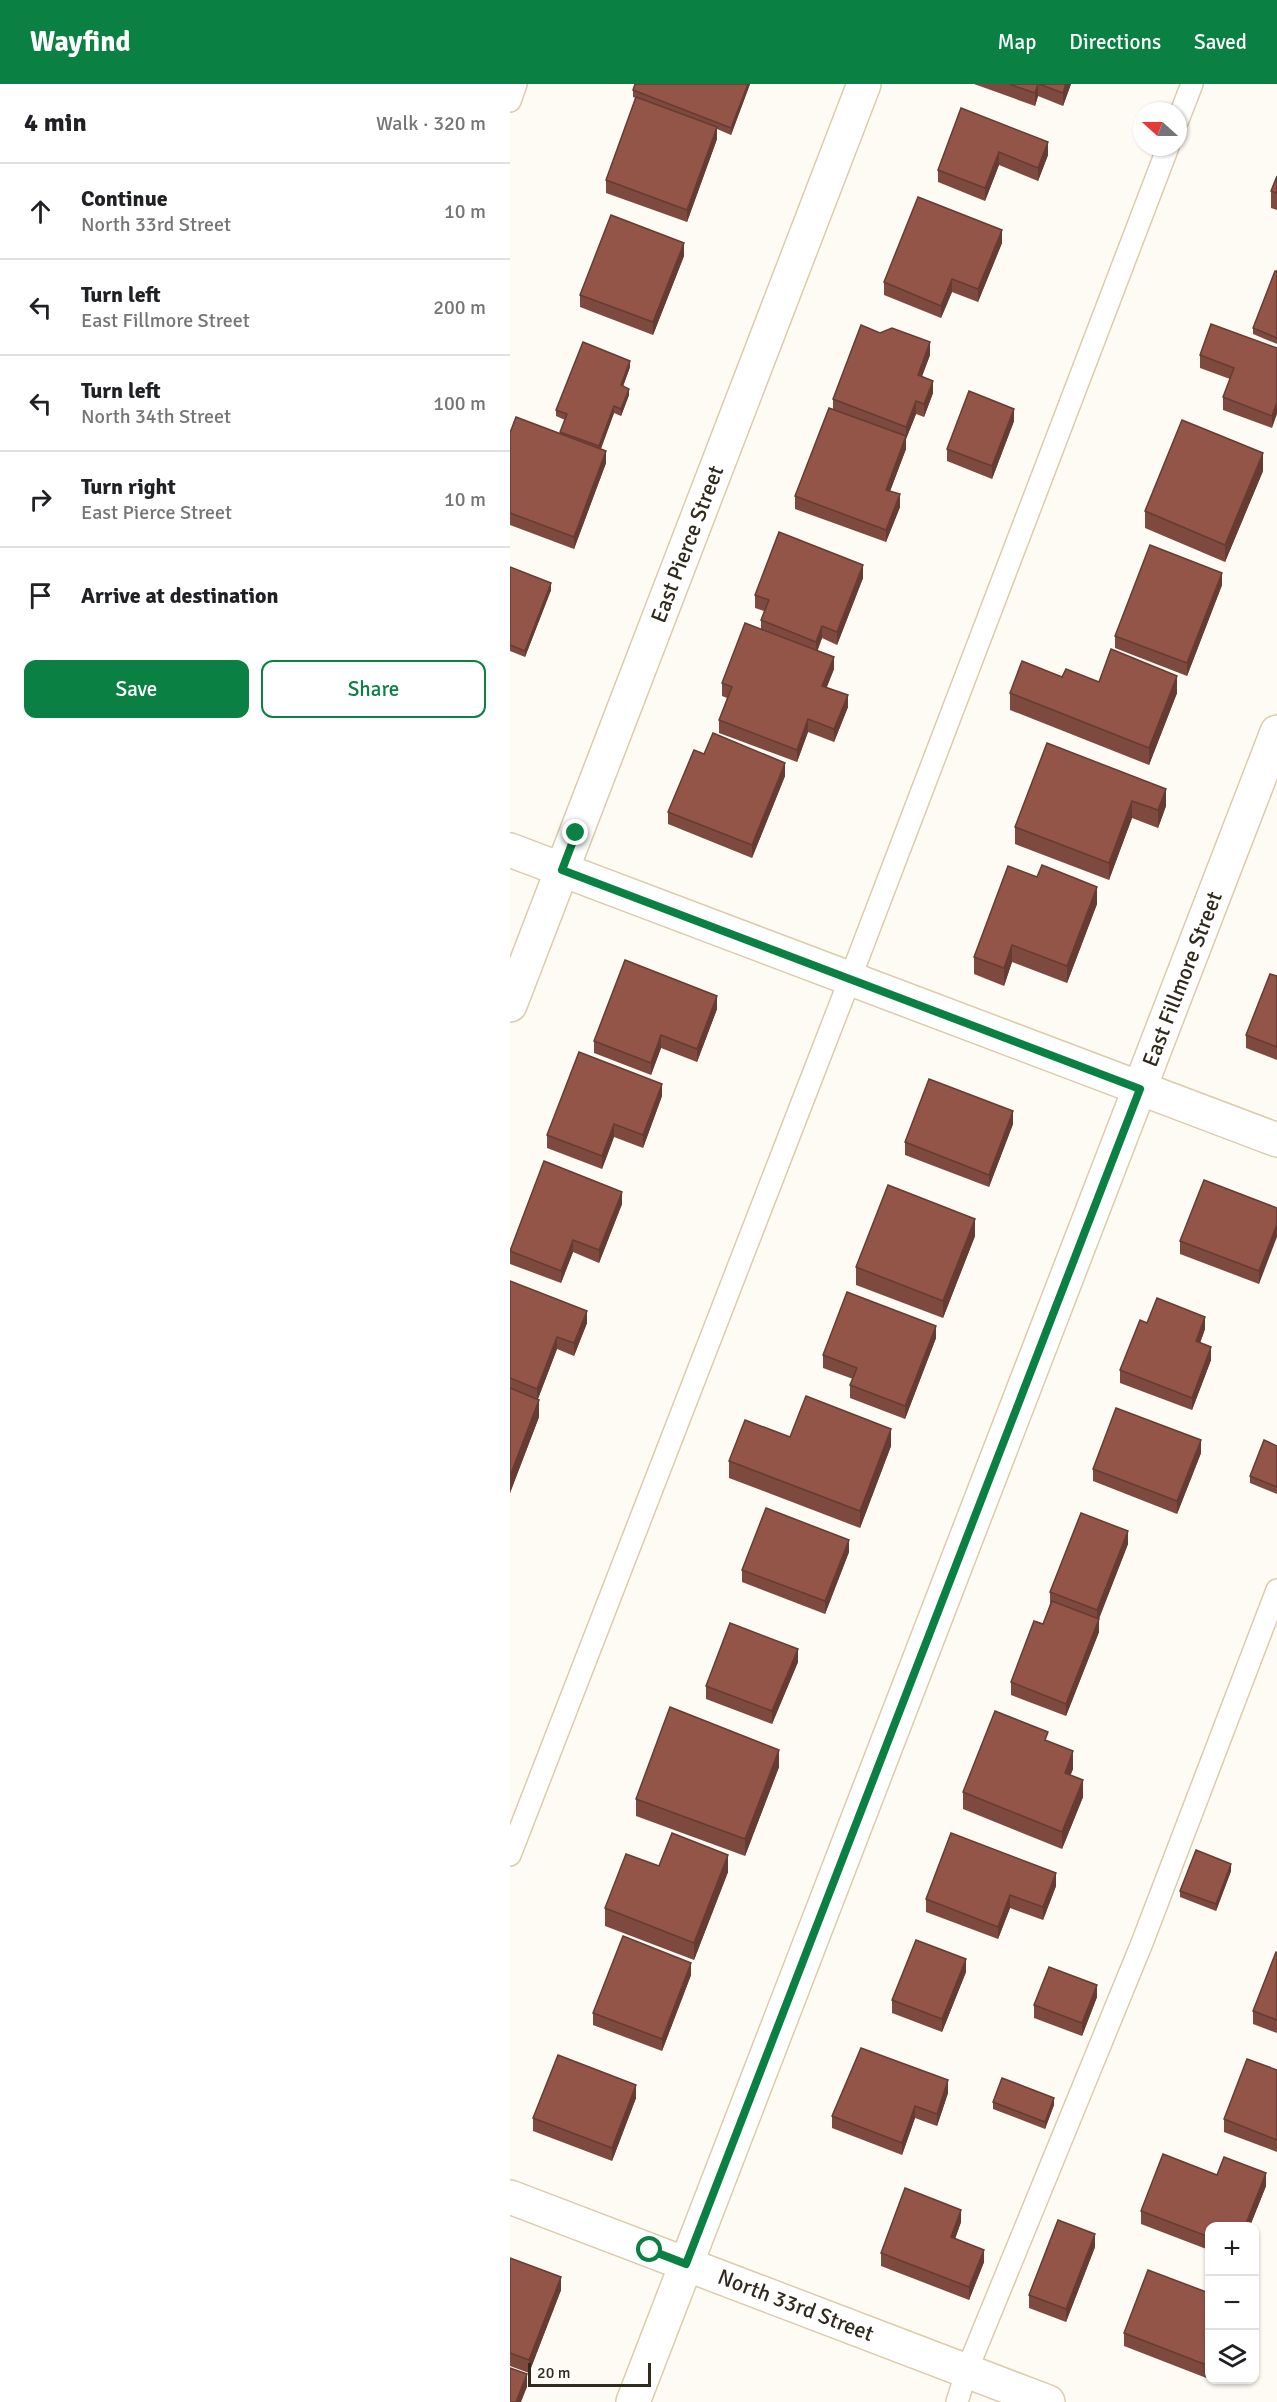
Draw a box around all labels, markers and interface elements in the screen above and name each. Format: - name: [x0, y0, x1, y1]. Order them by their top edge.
- text: Wayfind: [30, 25, 131, 59]
- text: Map: [998, 29, 1036, 55]
- text: Directions: [1069, 29, 1161, 55]
- text: Saved: [1194, 29, 1247, 55]
- north arrow: [1133, 102, 1187, 156]
- text: 4 min: [24, 107, 87, 139]
- text: Walk · 320 m: [376, 111, 486, 136]
- text: Continue: [81, 185, 168, 212]
- icon: ahead: [24, 195, 57, 228]
- text: 10 m: [444, 199, 486, 224]
- text: North 33rd Street: [81, 212, 231, 237]
- text: Turn left: [81, 281, 161, 308]
- icon: left: [24, 291, 57, 324]
- text: 200 m: [433, 295, 486, 320]
- text: East Fillmore Street: [81, 308, 250, 333]
- text: Turn left: [81, 377, 161, 404]
- icon: left: [24, 387, 57, 420]
- text: 100 m: [433, 391, 486, 416]
- text: North 34th Street: [81, 404, 231, 429]
- street label: East Pierce Street: [645, 461, 729, 626]
- text: Turn right: [81, 473, 176, 500]
- icon: right: [24, 483, 57, 516]
- text: 10 m: [444, 487, 486, 512]
- text: East Pierce Street: [81, 500, 232, 525]
- icon: arrive: [24, 579, 57, 612]
- text: Arrive at destination: [81, 582, 278, 609]
- button: Save: [24, 660, 249, 718]
- button: Share: [261, 660, 486, 718]
- route end: [562, 819, 588, 845]
- street label: East Fillmore Street: [1136, 887, 1228, 1070]
- map controls: [1205, 2222, 1259, 2384]
- button: +: [1205, 2222, 1259, 2276]
- route start: [636, 2236, 662, 2262]
- street label: North 33rd Street: [714, 2263, 878, 2347]
- button: −: [1205, 2276, 1259, 2330]
- button: layers: [1205, 2330, 1259, 2384]
- scale bar: [528, 2360, 651, 2388]
- text: 20 m: [537, 2363, 571, 2383]

